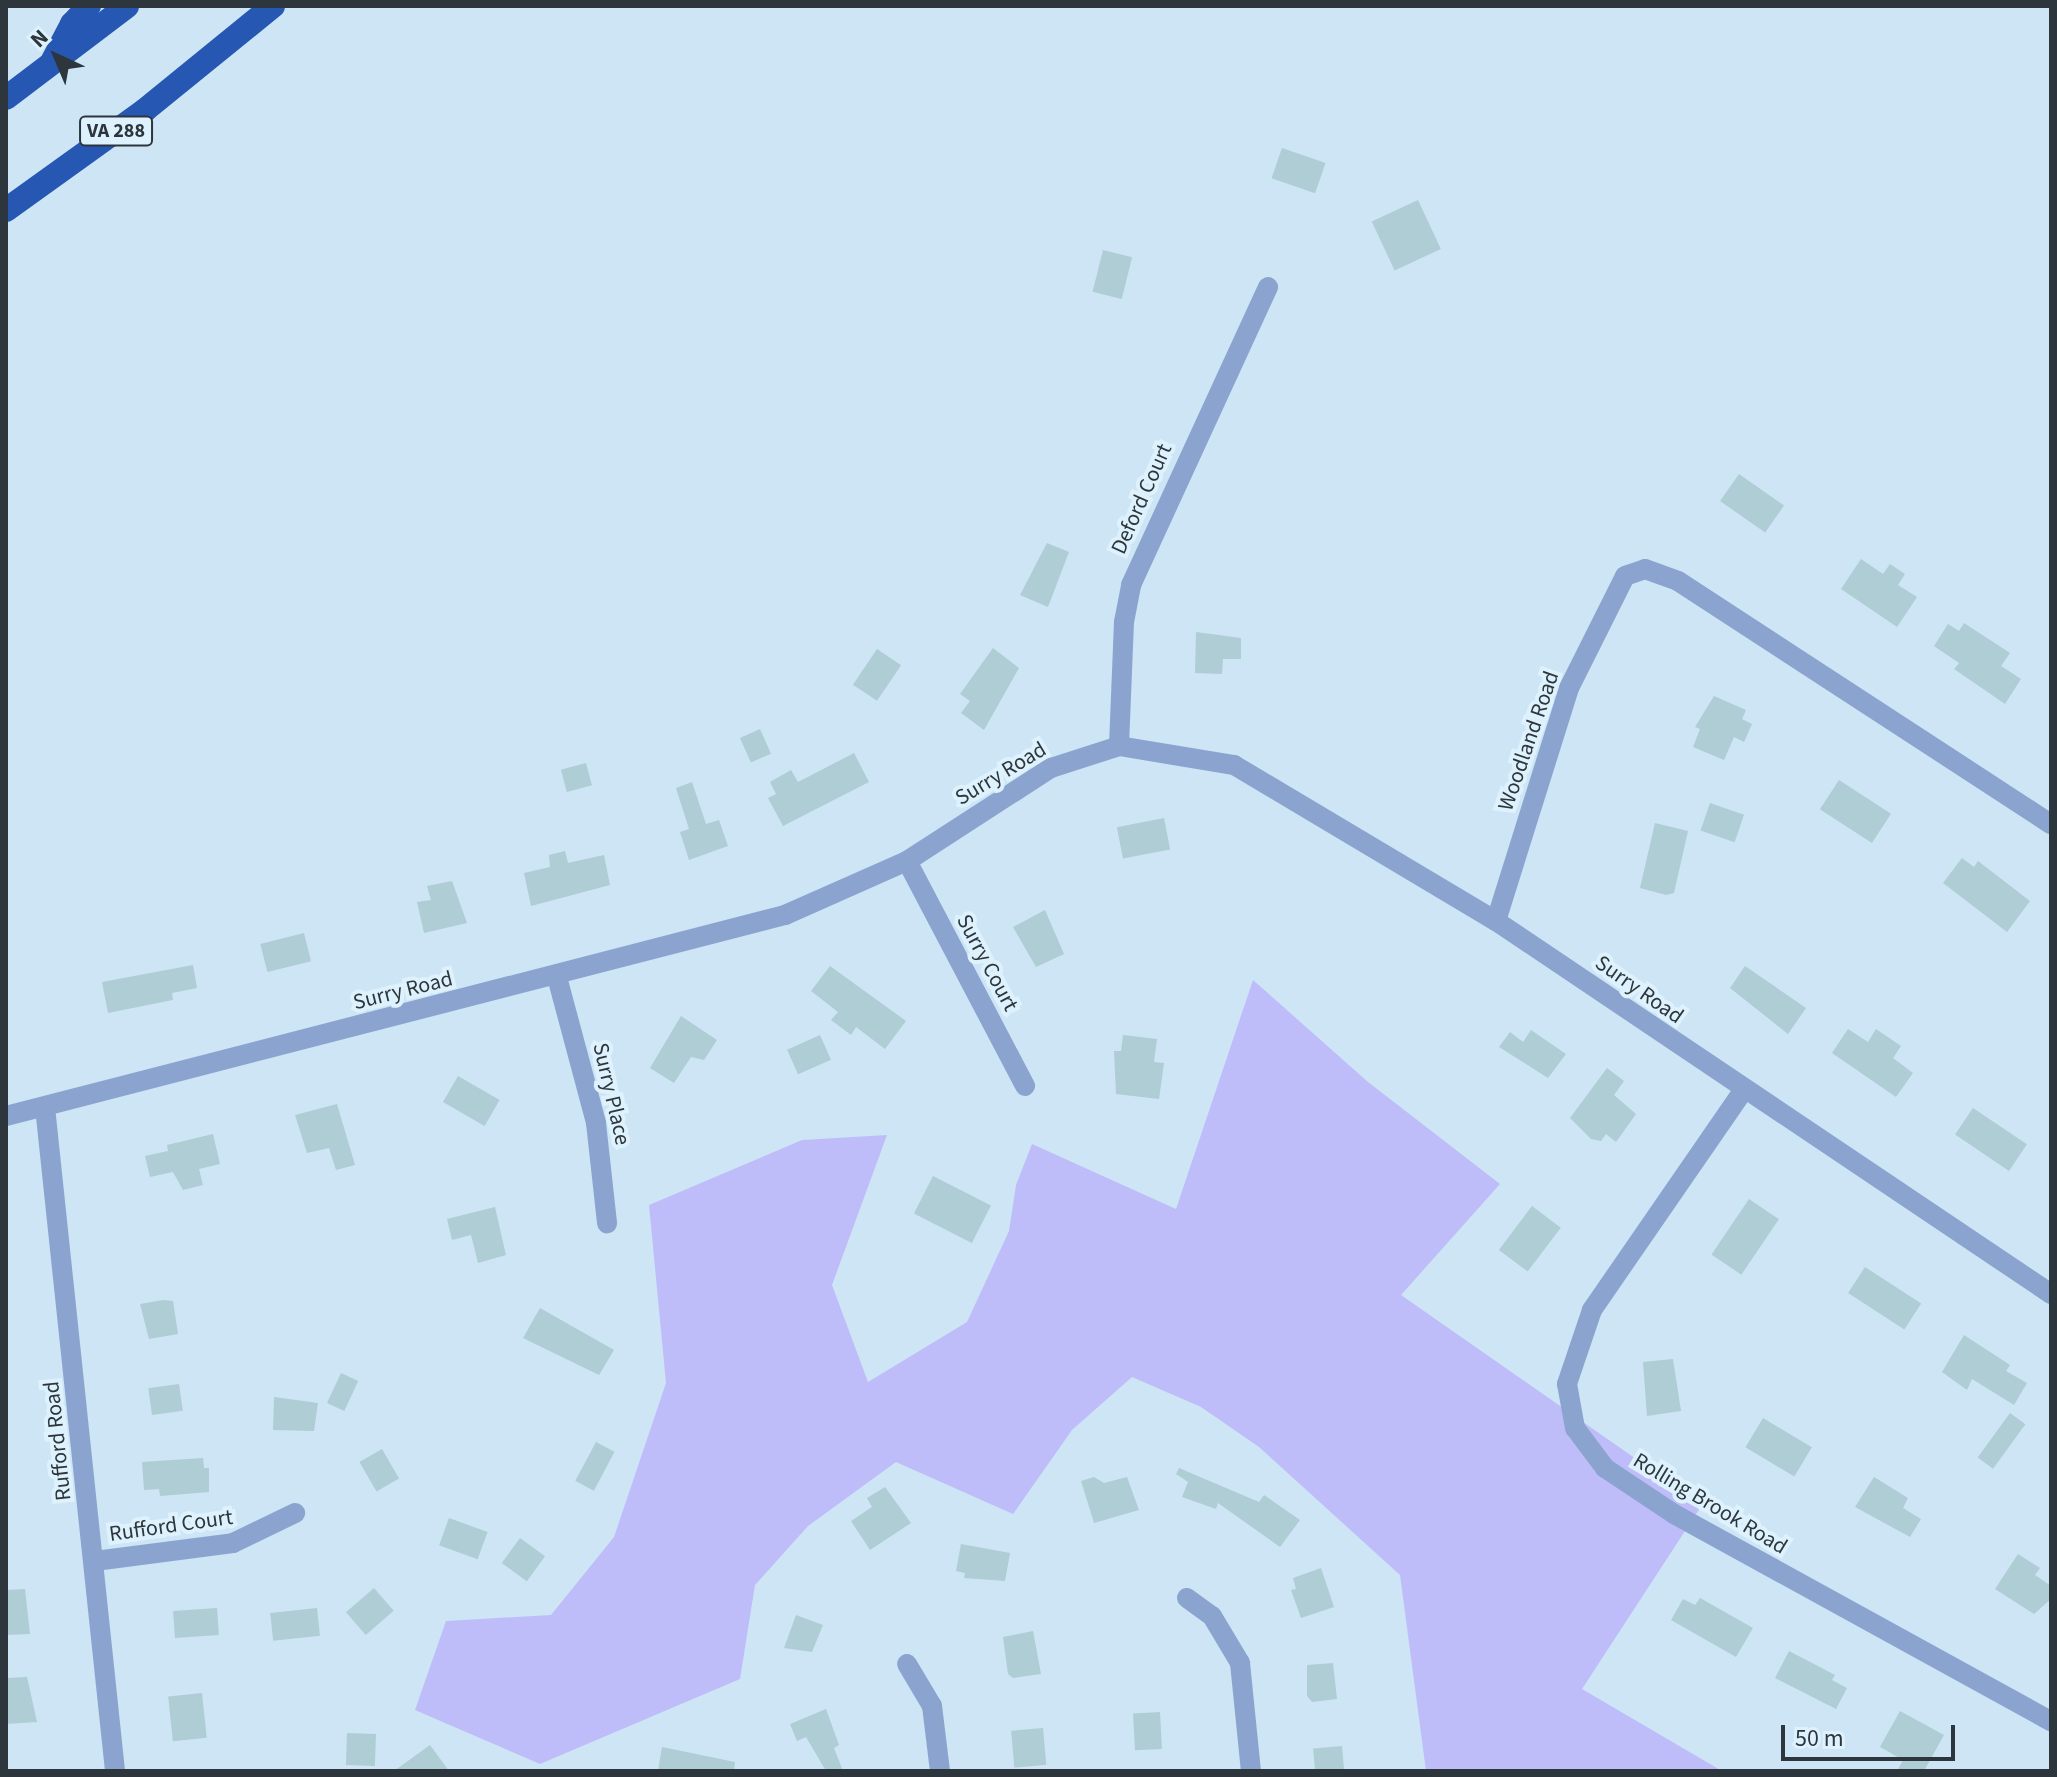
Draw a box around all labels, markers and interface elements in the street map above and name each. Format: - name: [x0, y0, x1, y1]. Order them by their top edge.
- north arrow: [16, 16, 96, 96]
- text: N: [23, 22, 56, 55]
- road number: VA 288: [78, 115, 154, 147]
- street label: Deford Court: [1106, 440, 1178, 558]
- street label: Woodland Road: [1493, 668, 1565, 814]
- street label: Surry Road: [951, 737, 1051, 811]
- street label: Surry Court: [951, 910, 1023, 1016]
- street label: Surry Road: [1590, 950, 1688, 1030]
- street label: Surry Road: [351, 966, 455, 1016]
- street label: Surry Place: [586, 1040, 636, 1148]
- street label: Rufford Road: [39, 1380, 77, 1502]
- street label: Rolling Brook Road: [1628, 1448, 1792, 1560]
- street label: Rufford Court: [108, 1504, 234, 1548]
- scale bar: [1785, 1709, 1959, 1759]
- text: 50 m: [1795, 1721, 1844, 1756]

